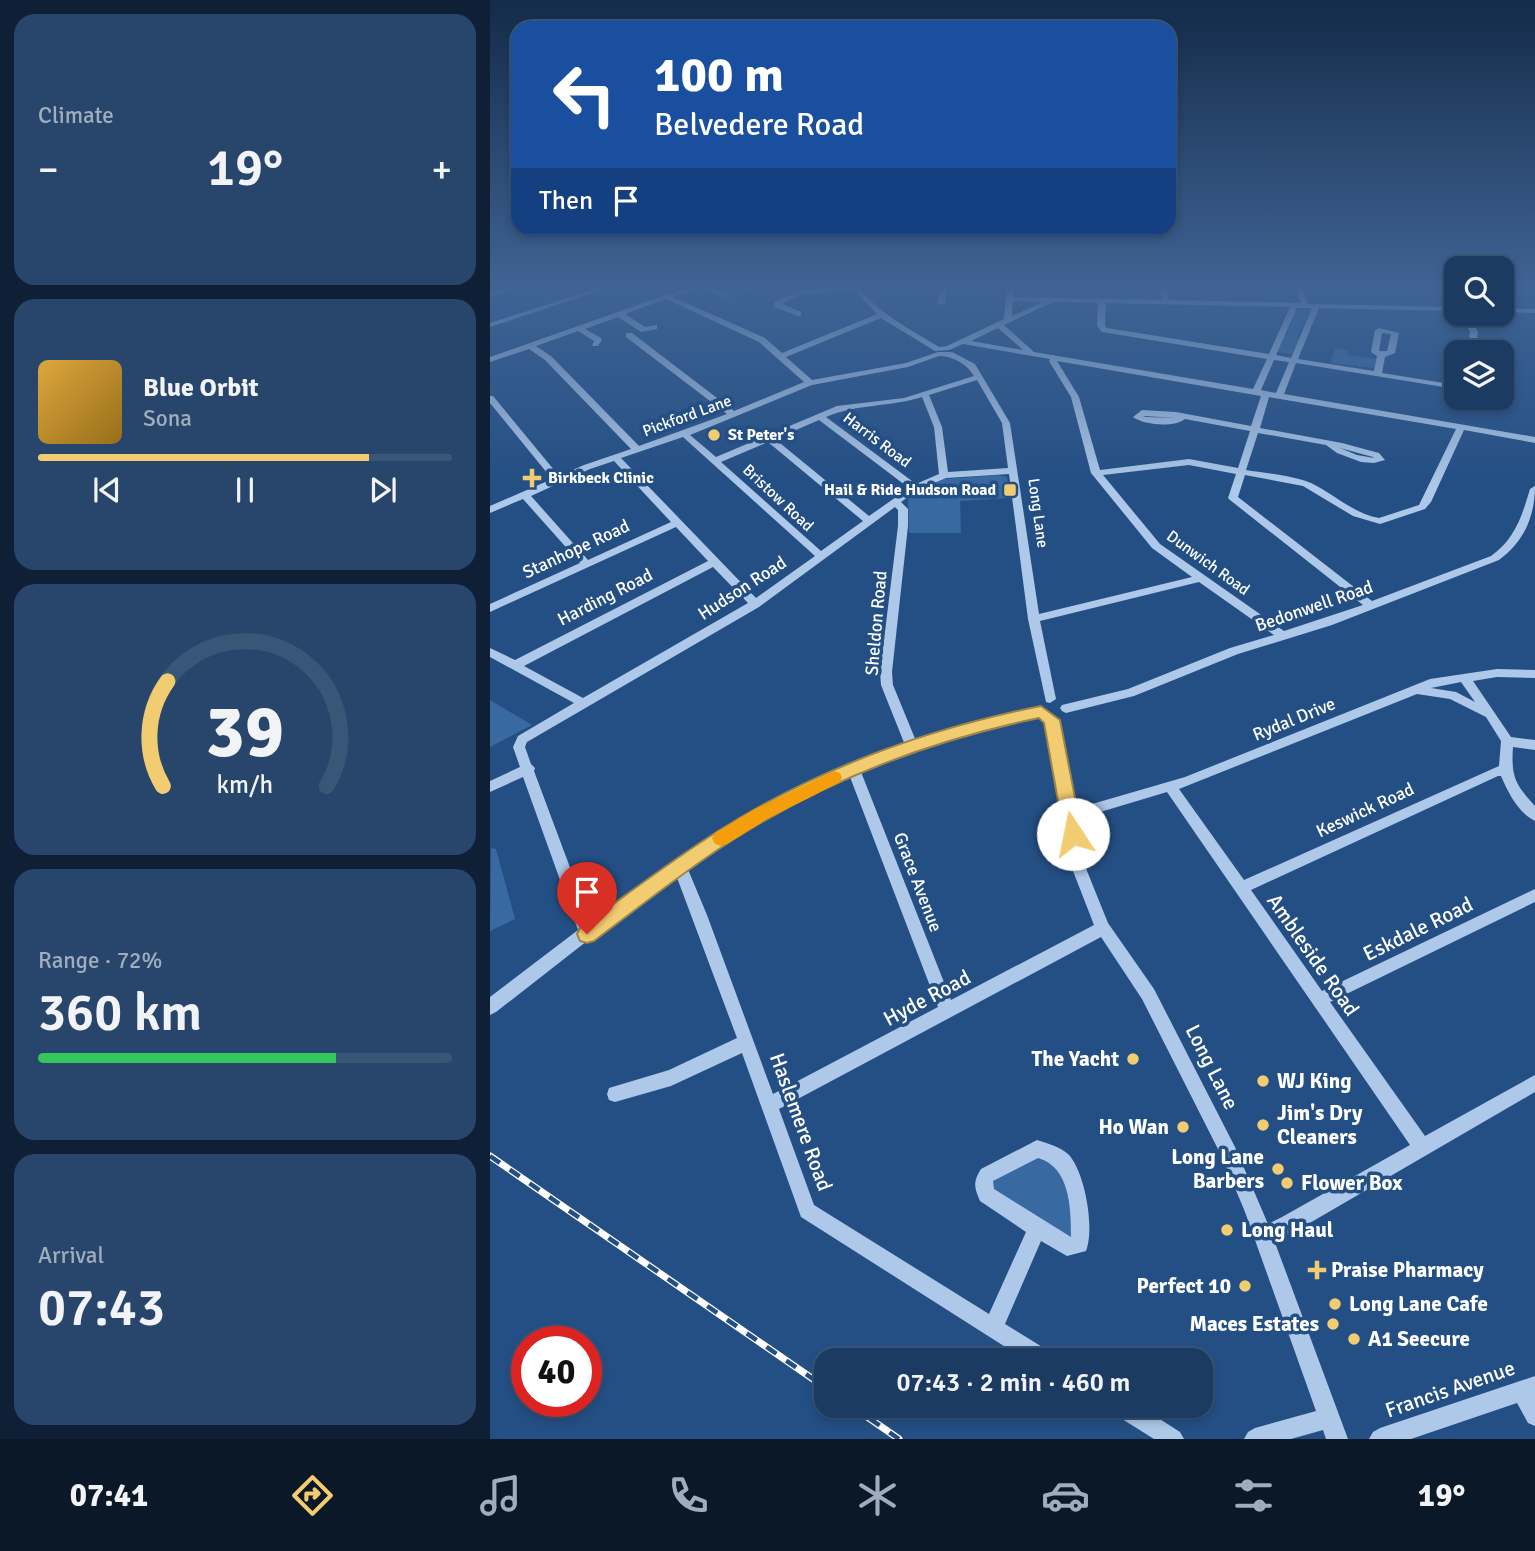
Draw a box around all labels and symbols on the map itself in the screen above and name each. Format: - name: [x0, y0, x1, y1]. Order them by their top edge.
- street label: Pickford Lane: [640, 391, 734, 441]
- street label: Harris Road: [839, 408, 915, 472]
- place label: St Peter's: [728, 425, 794, 445]
- marker: St Peter's: [706, 427, 722, 443]
- street label: Bristow Road: [738, 460, 818, 536]
- marker: Birkbeck Clinic: [522, 468, 542, 488]
- place label: Birkbeck Clinic: [548, 468, 654, 488]
- street label: Long Lane: [1023, 477, 1053, 549]
- place label: Hail & Ride Hudson Road: [824, 480, 996, 500]
- marker: Hail & Ride Hudson Road: [1002, 482, 1018, 498]
- street label: Stanhope Road: [519, 515, 633, 583]
- street label: Dunwich Road: [1163, 526, 1253, 600]
- street label: Hudson Road: [694, 551, 790, 625]
- street label: Harding Road: [554, 564, 656, 630]
- street label: Sheldon Road: [860, 570, 892, 676]
- street label: Bedonwell Road: [1252, 576, 1376, 636]
- street label: Rydal Drive: [1249, 692, 1339, 746]
- street label: Keswick Road: [1313, 778, 1417, 842]
- position arrow: [1036, 797, 1110, 871]
- street label: Grace Avenue: [889, 829, 947, 935]
- pin: [557, 862, 617, 934]
- street label: Ambleside Road: [1261, 889, 1365, 1021]
- street label: Eskdale Road: [1359, 891, 1477, 967]
- street label: Hyde Road: [879, 964, 975, 1032]
- street label: Long Lane: [1180, 1020, 1244, 1114]
- place label: The Yacht: [1032, 1046, 1119, 1072]
- street label: Haslemere Road: [764, 1049, 838, 1195]
- marker: The Yacht: [1125, 1051, 1141, 1067]
- place label: WJ King: [1277, 1068, 1351, 1094]
- marker: WJ King: [1255, 1073, 1271, 1089]
- place label: Jim's Dry Cleaners: [1277, 1100, 1363, 1150]
- place label: Ho Wan: [1098, 1114, 1169, 1140]
- marker: Jim's Dry Cleaners: [1255, 1117, 1271, 1133]
- marker: Ho Wan: [1175, 1119, 1191, 1135]
- place label: Long Lane Barbers: [1171, 1144, 1264, 1194]
- marker: Long Lane Barbers: [1270, 1161, 1286, 1177]
- place label: Flower Box: [1301, 1170, 1403, 1196]
- marker: Flower Box: [1279, 1175, 1295, 1191]
- place label: Long Haul: [1241, 1217, 1334, 1243]
- marker: Long Haul: [1219, 1222, 1235, 1238]
- place label: Praise Pharmacy: [1331, 1257, 1484, 1283]
- marker: Praise Pharmacy: [1309, 1262, 1325, 1278]
- place label: Perfect 10: [1136, 1273, 1231, 1299]
- marker: Perfect 10: [1237, 1278, 1253, 1294]
- place label: Long Lane Cafe: [1349, 1291, 1488, 1317]
- marker: Long Lane Cafe: [1327, 1296, 1343, 1312]
- place label: Maces Estates: [1189, 1311, 1319, 1337]
- marker: Maces Estates: [1325, 1316, 1341, 1332]
- speed limit sign: 40: [511, 1326, 602, 1417]
- place label: A1 Seecure: [1368, 1326, 1470, 1352]
- marker: A1 Seecure: [1346, 1331, 1362, 1347]
- street label: Francis Avenue: [1382, 1355, 1518, 1423]

